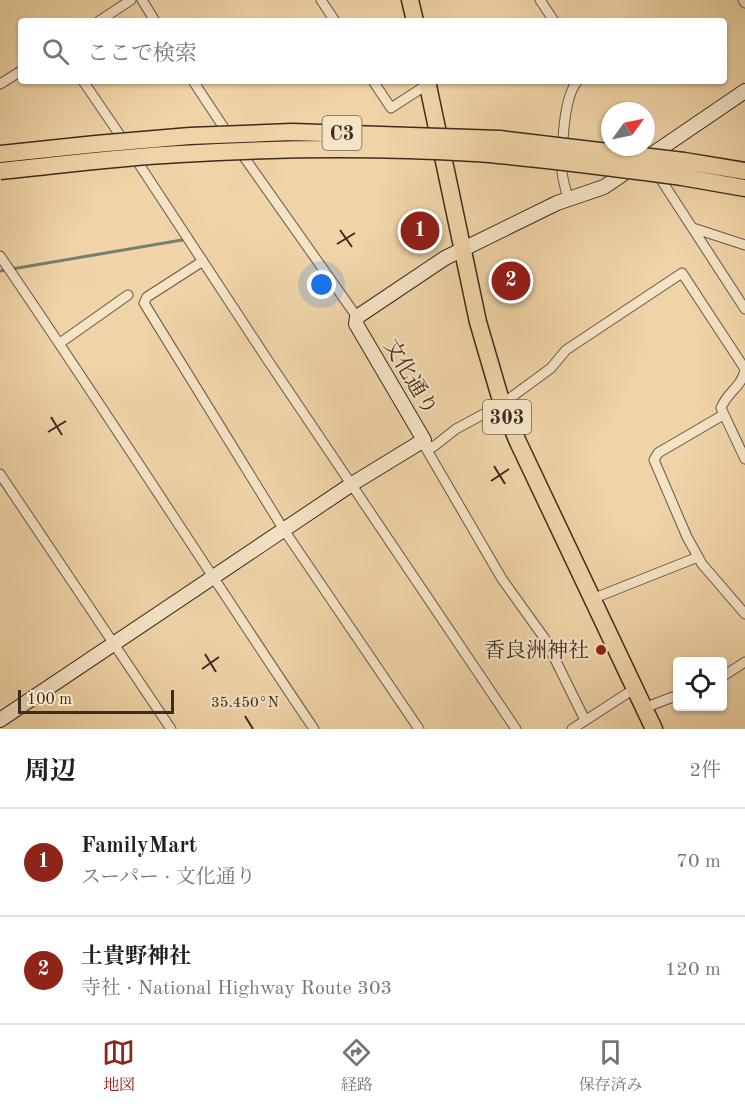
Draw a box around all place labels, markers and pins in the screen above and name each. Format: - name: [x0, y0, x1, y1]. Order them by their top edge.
- pin: 1: [400, 208, 440, 254]
- pin: 2: [492, 258, 530, 304]
- place label: 香良洲神社: [484, 639, 589, 662]
- marker: 香良洲神社: [594, 643, 608, 657]

